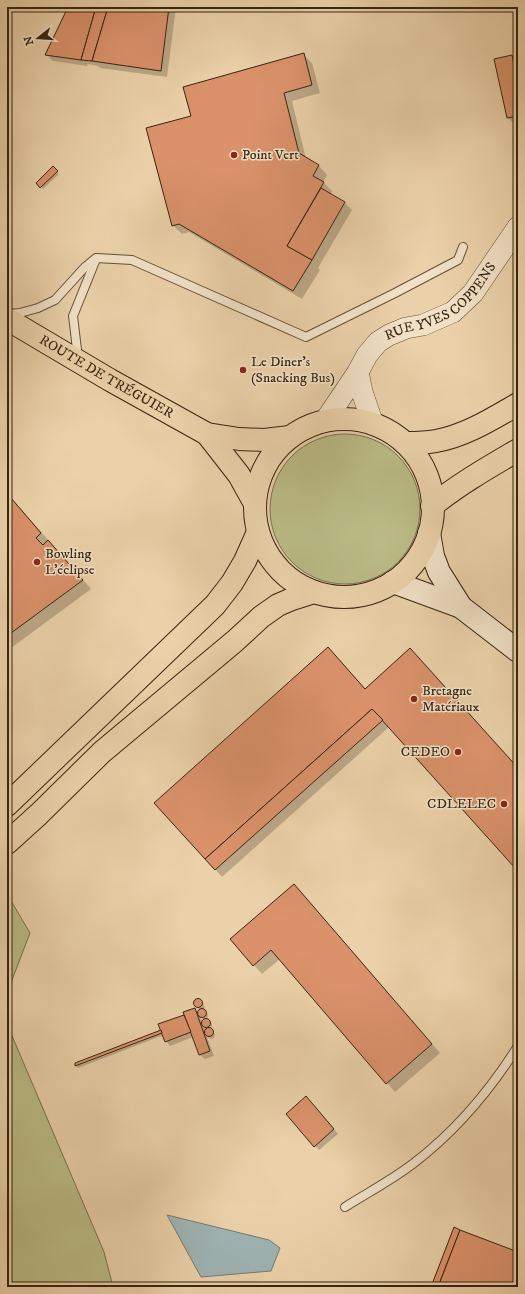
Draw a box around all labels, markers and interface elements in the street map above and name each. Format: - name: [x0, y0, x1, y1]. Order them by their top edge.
- north arrow: [18, 18, 58, 58]
- text: N: [21, 34, 37, 47]
- place label: Point Vert: [242, 146, 299, 164]
- marker: Point Vert: [229, 150, 239, 160]
- street label: RUE YVES COPPENS: [382, 259, 500, 345]
- street label: ROUTE DE TRÉGUIER: [36, 331, 177, 423]
- place label: Le Diner's (Snacking Bus): [251, 353, 335, 387]
- marker: Le Diner's (Snacking Bus): [238, 365, 248, 375]
- place label: Bowling L'éclipse: [45, 545, 95, 579]
- marker: Bowling L'éclipse: [32, 557, 42, 567]
- place label: Bretagne Matériaux: [422, 682, 480, 716]
- marker: Bretagne Matériaux: [409, 694, 419, 704]
- place label: CEDEO: [401, 743, 450, 761]
- marker: CEDEO: [453, 747, 463, 757]
- place label: CDLELEC: [427, 795, 496, 813]
- marker: CDLELEC: [499, 799, 509, 809]

